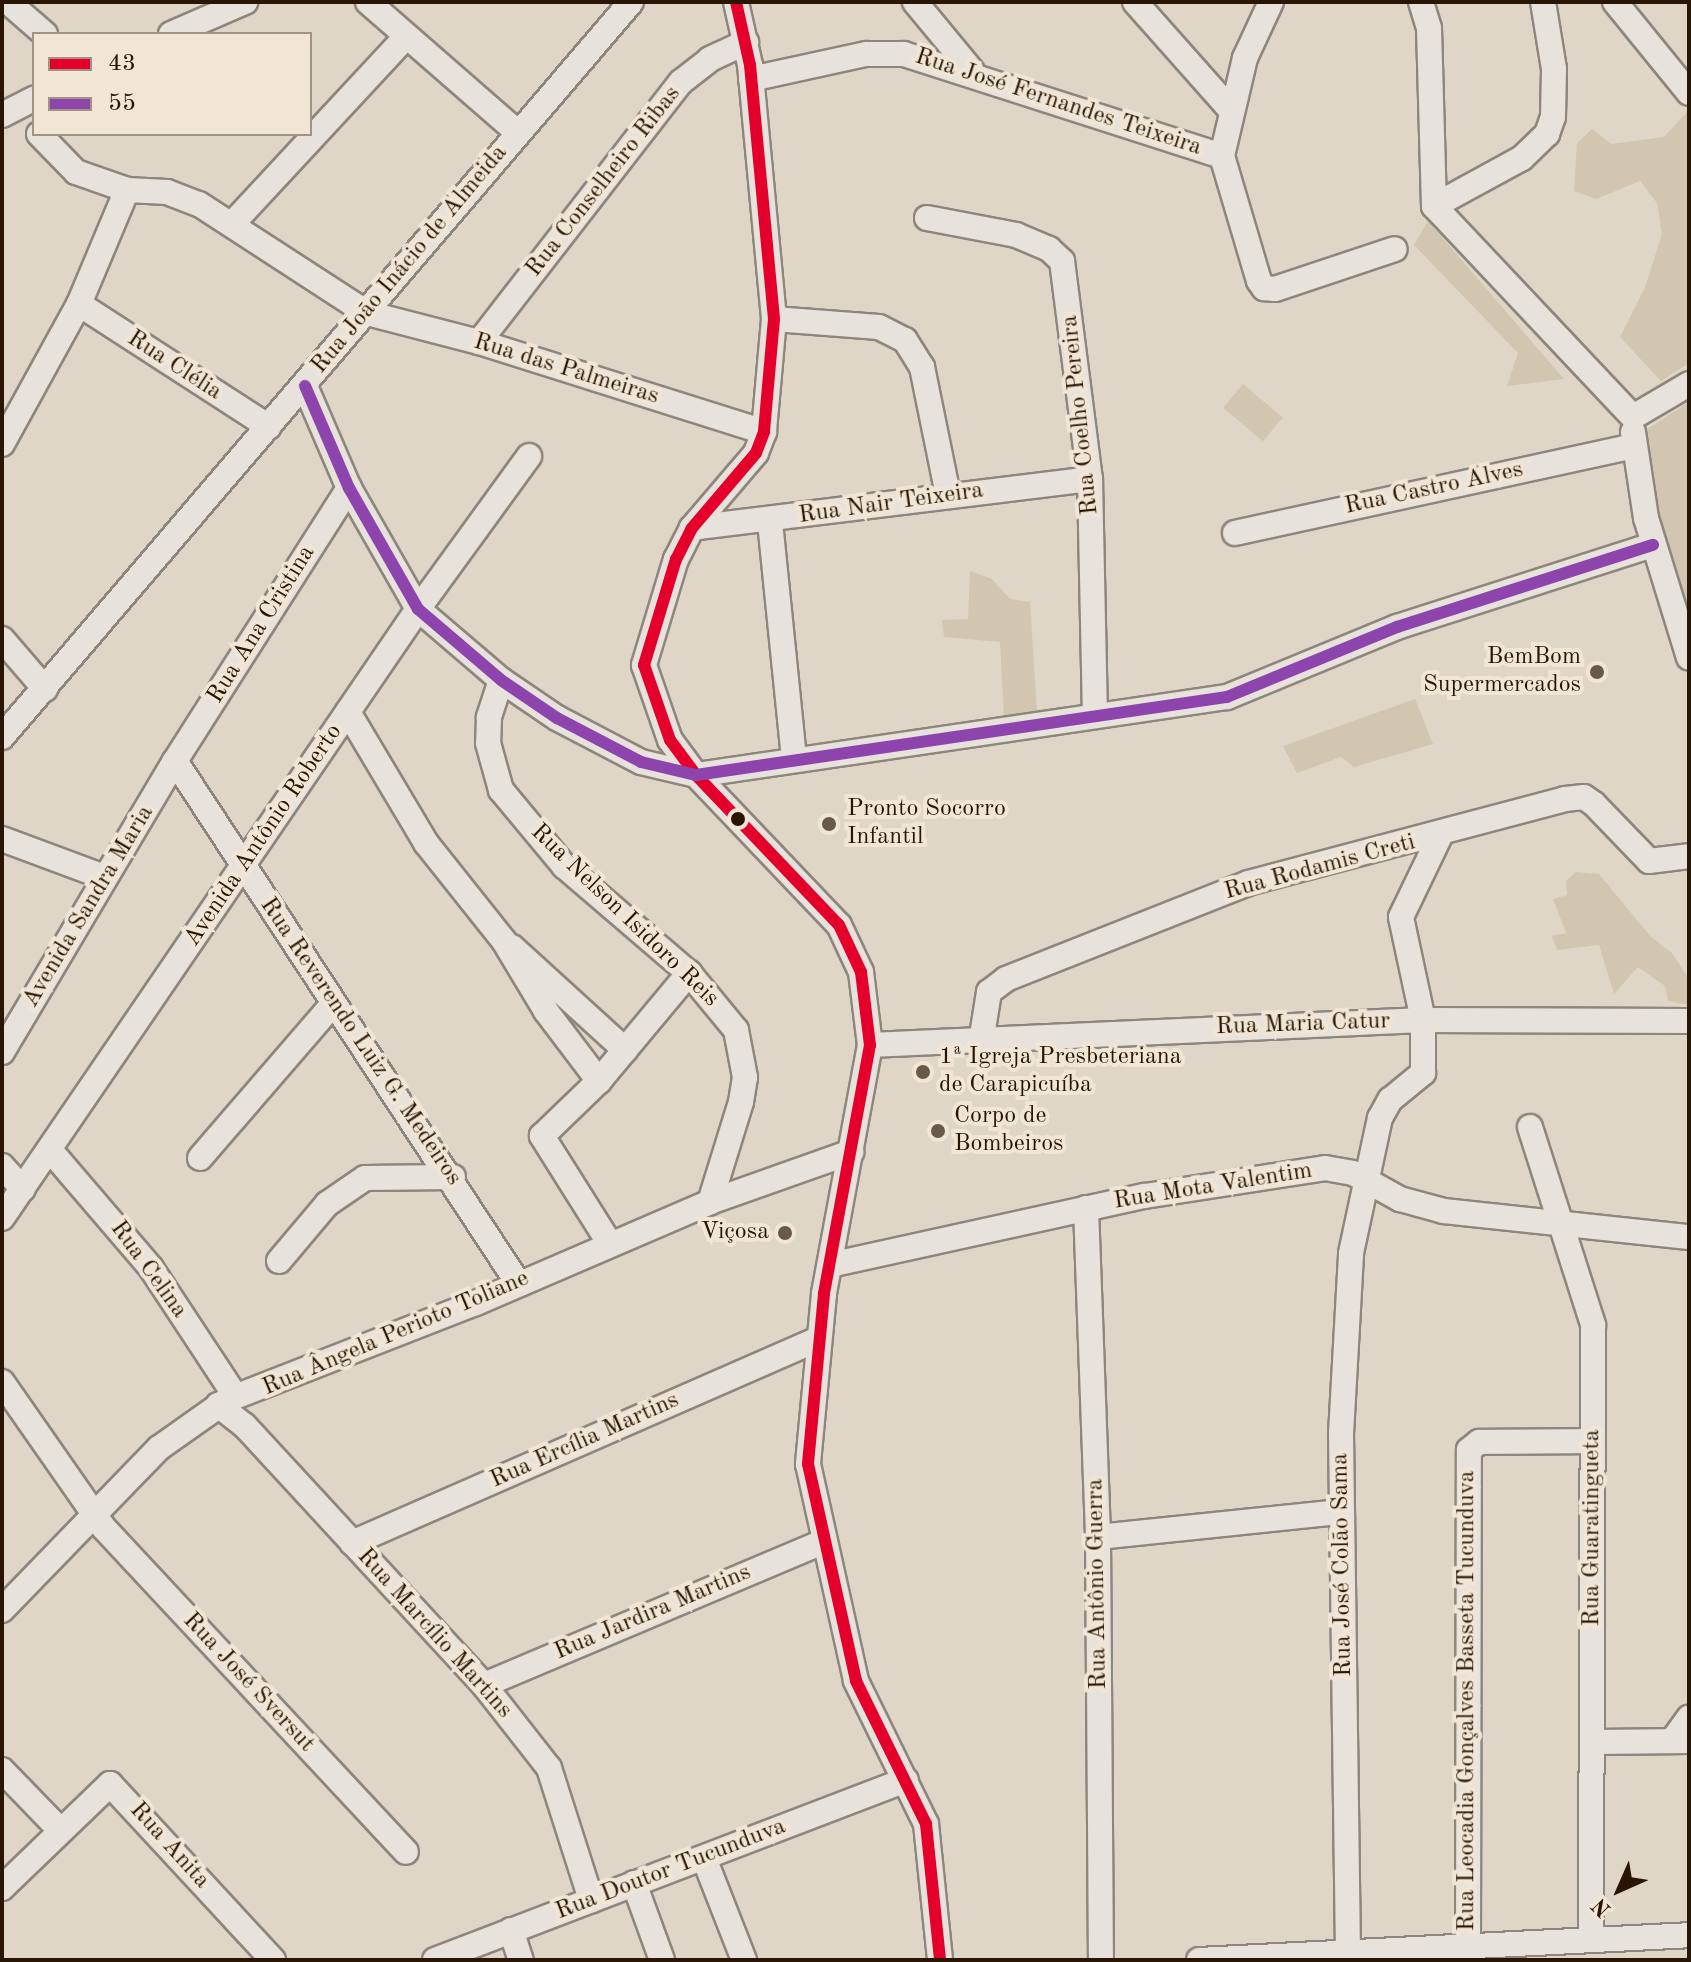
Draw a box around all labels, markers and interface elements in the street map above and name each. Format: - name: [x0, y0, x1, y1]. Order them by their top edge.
- legend: [32, 32, 312, 136]
- street label: Rua José Fernandes Teixeira: [911, 43, 1205, 163]
- text: 43: [108, 52, 136, 76]
- street label: Rua Conselheiro Ribas: [520, 81, 688, 283]
- text: 55: [108, 92, 136, 116]
- street label: Rua João Inácio de Almeida: [306, 140, 514, 380]
- street label: Rua Coelho Pereira: [1056, 314, 1106, 516]
- street label: Rua Clélia: [121, 325, 227, 407]
- street label: Rua das Palmeiras: [470, 328, 662, 412]
- street label: Rua Castro Alves: [1342, 456, 1526, 522]
- street label: Rua Nair Teixeira: [797, 477, 985, 531]
- street label: Rua Ana Cristina: [202, 541, 322, 709]
- place label: BemBom Supermercados: [1423, 644, 1581, 700]
- marker: BemBom Supermercados: [1588, 663, 1606, 681]
- street label: Avenida Antônio Roberto: [179, 719, 349, 953]
- place label: Pronto Socorro Infantil: [847, 796, 1006, 852]
- street label: Avenida Sandra Maria: [17, 801, 161, 1013]
- unlabelled marker: [730, 811, 746, 827]
- marker: Pronto Socorro Infantil: [818, 813, 840, 835]
- street label: Rua Nelson Isidoro Reis: [524, 818, 724, 1014]
- street label: Rua Rodamis Creti: [1221, 829, 1419, 907]
- street label: Rua Reverendo Luiz G. Medeiros: [253, 893, 467, 1191]
- street label: Rua Maria Catur: [1215, 1008, 1391, 1042]
- place label: 1ª Igreja Presbeteriana de Carapicuíba: [939, 1044, 1182, 1100]
- marker: 1ª Igreja Presbeteriana de Carapicuíba: [914, 1063, 932, 1081]
- place label: Corpo de Bombeiros: [954, 1103, 1063, 1159]
- marker: Corpo de Bombeiros: [929, 1122, 947, 1140]
- street label: Rua Mota Valentim: [1112, 1157, 1314, 1217]
- street label: Rua Celina: [103, 1216, 193, 1324]
- place label: Viçosa: [700, 1219, 769, 1247]
- marker: Viçosa: [776, 1224, 794, 1242]
- street label: Rua Ângela Perioto Toliane: [259, 1265, 533, 1403]
- street label: Rua Ercília Martins: [486, 1386, 684, 1496]
- street label: Rua Guaratingueta: [1579, 1429, 1607, 1627]
- street label: Rua José Colão Sama: [1327, 1453, 1359, 1677]
- street label: Rua Leocadia Gonçalves Basseta Tucunduva: [1454, 1471, 1482, 1931]
- street label: Rua Antônio Guerra: [1082, 1478, 1114, 1690]
- street label: Rua Marcílio Martins: [350, 1543, 518, 1725]
- street label: Rua Jardira Martins: [550, 1559, 756, 1667]
- street label: Rua José Sversut: [176, 1607, 320, 1759]
- street label: Rua Anita: [123, 1797, 215, 1895]
- street label: Rua Doutor Tucunduva: [552, 1813, 790, 1927]
- north arrow: [1579, 1850, 1659, 1930]
- text: N: [1588, 1893, 1616, 1921]

